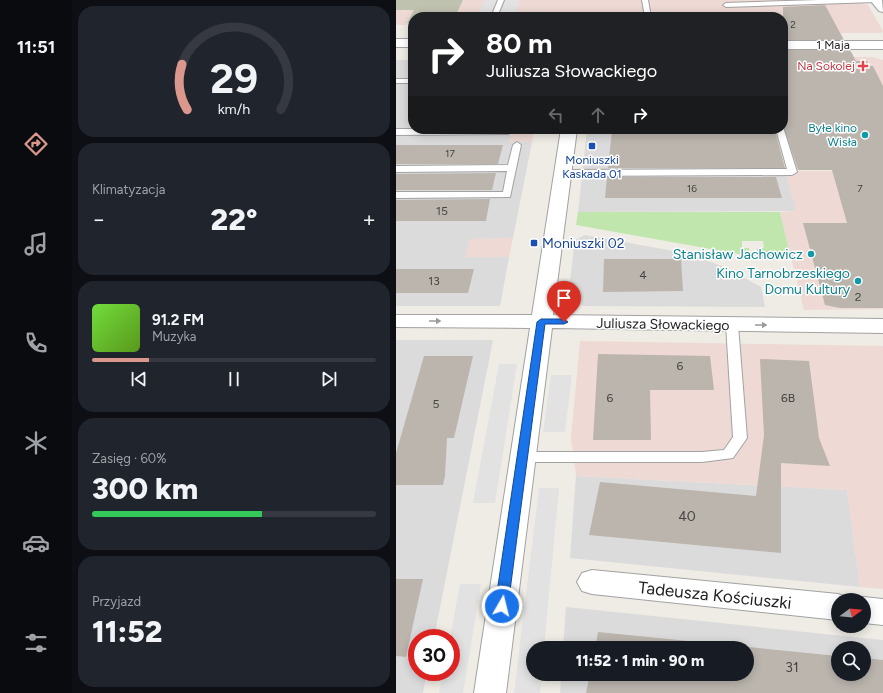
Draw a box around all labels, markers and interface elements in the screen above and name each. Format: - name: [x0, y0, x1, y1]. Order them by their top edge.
- house number: 2: [790, 18, 796, 31]
- text: 80 m: [486, 26, 552, 60]
- icon: right: [420, 28, 472, 80]
- text: 11:51: [17, 36, 55, 58]
- street label: 1 Maja: [816, 38, 850, 52]
- text: 29: [210, 53, 258, 103]
- place label: Na Sokolej: [797, 59, 855, 73]
- text: Juliusza Słowackiego: [486, 60, 657, 82]
- marker: Na Sokolej: [858, 61, 868, 71]
- text: km/h: [218, 99, 250, 117]
- icon: left: [545, 104, 567, 126]
- icon: ahead: [587, 104, 609, 126]
- icon: right: [629, 104, 651, 126]
- place label: Byłe kino Wisła: [808, 121, 857, 149]
- icon: directions: [22, 130, 50, 158]
- marker: Byłe kino Wisła: [860, 130, 870, 140]
- marker: Moniuszki Kaskada 01: [587, 141, 597, 151]
- house number: 17: [445, 147, 455, 160]
- place label: Moniuszki Kaskada 01: [562, 153, 622, 181]
- text: Klimatyzacja: [92, 182, 165, 197]
- house number: 16: [687, 182, 697, 195]
- house number: 7: [857, 182, 863, 195]
- text: 22°: [211, 201, 257, 238]
- house number: 15: [436, 204, 448, 218]
- text: −: [92, 206, 106, 233]
- text: +: [362, 206, 376, 233]
- icon: music: [22, 230, 50, 258]
- place label: Moniuszki 02: [542, 235, 625, 252]
- marker: Moniuszki 02: [529, 238, 539, 248]
- place label: Stanisław Jachowicz: [673, 246, 803, 263]
- marker: Stanisław Jachowicz: [806, 249, 816, 259]
- place label: Kino Tarnobrzeskiego Domu Kultury: [716, 265, 851, 298]
- house number: 4: [639, 268, 647, 282]
- house number: 13: [428, 274, 440, 288]
- marker: Kino Tarnobrzeskiego Domu Kultury: [853, 276, 863, 286]
- pin: [547, 281, 581, 322]
- icon: arrive: [553, 287, 575, 309]
- house number: 2: [855, 290, 861, 304]
- text: 91.2 FM: [152, 311, 204, 329]
- street label: Juliusza Słowackiego: [596, 315, 730, 334]
- one-way arrow: [429, 318, 442, 324]
- one-way arrow: [755, 322, 768, 328]
- icon: phone: [22, 329, 50, 357]
- text: Muzyka: [152, 329, 196, 344]
- house number: 6: [677, 359, 684, 373]
- icon: previous: [128, 368, 150, 390]
- icon: pause: [223, 368, 245, 390]
- icon: next: [318, 368, 340, 390]
- house number: 6: [607, 391, 614, 405]
- house number: 6B: [781, 391, 795, 405]
- house number: 5: [433, 397, 440, 411]
- icon: climate: [22, 429, 50, 457]
- text: Zasięg · 60%: [92, 451, 166, 466]
- text: 300 km: [92, 470, 198, 507]
- house number: 40: [678, 508, 696, 525]
- icon: car: [22, 529, 50, 557]
- street label: Tadeusza Kościuszki: [637, 577, 793, 613]
- position arrow: [481, 585, 523, 627]
- north arrow: [831, 593, 871, 633]
- map controls: [831, 593, 871, 681]
- text: Przyjazd: [92, 594, 141, 609]
- text: 11:52: [92, 613, 162, 650]
- icon: filters: [22, 629, 50, 657]
- speed limit sign: 30: [408, 629, 460, 681]
- button: search: [831, 641, 871, 681]
- text: 11:52 · 1 min · 90 m: [576, 652, 704, 670]
- house number: 31: [785, 659, 799, 676]

